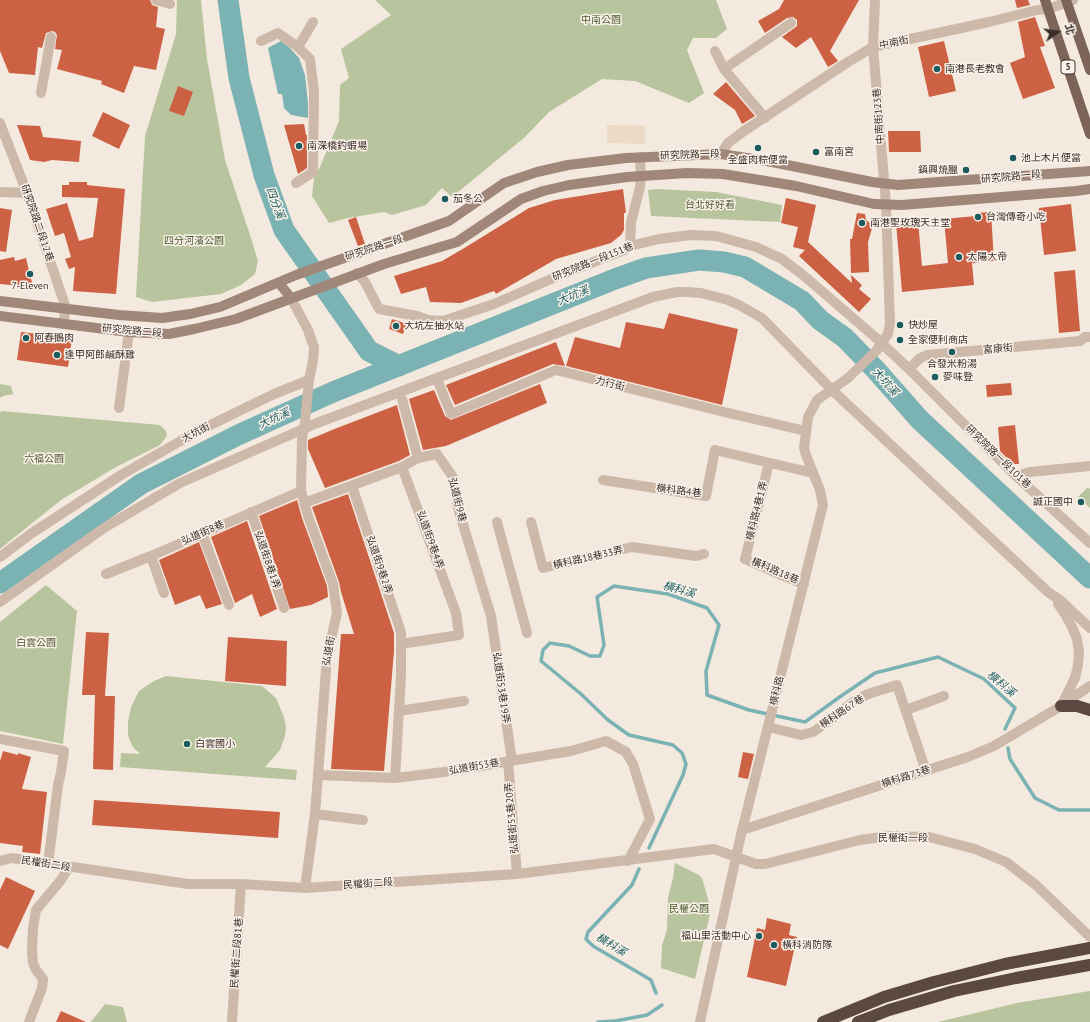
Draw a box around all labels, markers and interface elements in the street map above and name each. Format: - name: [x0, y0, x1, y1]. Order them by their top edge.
- north arrow: [1038, 12, 1078, 52]
- park label: 中南公園: [581, 14, 621, 26]
- text: 北: [1062, 22, 1078, 36]
- street label: 中南街: [878, 34, 910, 52]
- road number: 5: [1061, 60, 1075, 74]
- place label: 南港長老教會: [945, 63, 1005, 75]
- marker: 南港長老教會: [932, 64, 942, 74]
- street label: 中南街123巷: [871, 87, 887, 145]
- place label: 南深橋釣蝦場: [307, 140, 367, 152]
- marker: 南深橋釣蝦場: [294, 141, 304, 151]
- marker: 全盛肉粽便當: [753, 143, 763, 153]
- place label: 富南宮: [824, 146, 854, 158]
- marker: 富南宮: [811, 147, 821, 157]
- street label: 研究院路一段: [660, 148, 720, 162]
- place label: 池上木片便當: [1021, 152, 1081, 164]
- marker: 池上木片便當: [1008, 153, 1018, 163]
- place label: 全盛肉粽便當: [728, 154, 788, 166]
- place label: 鎮興燒臘: [918, 164, 958, 176]
- marker: 鎮興燒臘: [961, 165, 971, 175]
- street label: 研究院路一段: [981, 168, 1041, 186]
- street label: 研究院路二段12巷: [18, 183, 56, 263]
- water label: 四分溪: [263, 185, 287, 221]
- place label: 茄冬公: [453, 193, 483, 205]
- marker: 茄冬公: [440, 194, 450, 204]
- park label: 台北好好看: [685, 199, 735, 211]
- place label: 台灣傳奇小吃: [986, 211, 1046, 223]
- marker: 台灣傳奇小吃: [973, 212, 983, 222]
- place label: 南港聖玫瑰天主堂: [870, 217, 950, 229]
- marker: 南港聖玫瑰天主堂: [857, 218, 867, 228]
- street label: 研究院路一段: [344, 233, 404, 263]
- park label: 四分河濱公園: [164, 235, 224, 247]
- street label: 研究院路一段151巷: [551, 240, 635, 284]
- place label: 太陽大帝: [967, 251, 1007, 263]
- marker: 太陽大帝: [954, 252, 964, 262]
- marker: 7-Eleven: [25, 269, 35, 279]
- place label: 7-Eleven: [12, 280, 48, 292]
- water label: 大坑溪: [555, 284, 591, 308]
- place label: 快炒屋: [908, 319, 938, 331]
- place label: 大坑左抽水站: [404, 320, 464, 332]
- marker: 快炒屋: [895, 320, 905, 330]
- marker: 大坑左抽水站: [391, 321, 401, 331]
- street label: 研究院路二段: [102, 322, 162, 340]
- place label: 阿春鵝肉: [34, 332, 74, 344]
- marker: 阿春鵝肉: [21, 333, 31, 343]
- place label: 全家便利商店: [908, 334, 968, 346]
- marker: 全家便利商店: [895, 335, 905, 345]
- street label: 富康街: [983, 342, 1013, 356]
- marker: 合發米粉湯: [947, 347, 957, 357]
- place label: 逢甲阿郎鹹酥雞: [65, 349, 135, 361]
- marker: 逢甲阿郎鹹酥雞: [52, 350, 62, 360]
- place label: 合發米粉湯: [927, 358, 977, 370]
- water label: 大坑溪: [869, 365, 901, 399]
- place label: 麥味登: [943, 371, 973, 383]
- marker: 麥味登: [930, 372, 940, 382]
- street label: 力行街: [594, 375, 626, 393]
- water label: 大坑溪: [256, 406, 292, 432]
- street label: 大坑街: [180, 421, 212, 445]
- street label: 研究院路一段101巷: [963, 423, 1033, 491]
- park label: 六福公園: [24, 453, 64, 465]
- street label: 弘道街9巷: [446, 476, 468, 524]
- street label: 橫科路4巷1弄: [744, 480, 770, 542]
- street label: 橫科路4巷: [656, 482, 702, 500]
- place label: 誠正國中: [1033, 496, 1073, 508]
- marker: 誠正國中: [1076, 497, 1086, 507]
- street label: 弘道街9巷4弄: [414, 509, 446, 571]
- street label: 弘道街8巷: [180, 518, 226, 548]
- street label: 弘道街8巷1弄: [251, 529, 283, 591]
- street label: 弘道街9巷2弄: [363, 534, 395, 596]
- street label: 橫科路18巷33弄: [552, 544, 624, 572]
- street label: 橫科路18巷: [749, 556, 801, 586]
- water label: 橫科溪: [661, 579, 697, 601]
- street label: 弘道街: [320, 635, 338, 667]
- park label: 白雲公園: [16, 637, 56, 649]
- street label: 弘道街53巷19弄: [490, 652, 512, 724]
- water label: 橫科溪: [984, 668, 1018, 700]
- street label: 橫科路: [768, 675, 786, 707]
- street label: 橫科路67巷: [818, 693, 866, 731]
- place label: 白雲國小: [195, 738, 235, 750]
- marker: 白雲國小: [182, 739, 192, 749]
- street label: 弘道街53巷: [448, 757, 500, 777]
- street label: 橫科路73巷: [880, 763, 932, 791]
- street label: 弘道街53巷20弄: [503, 782, 521, 854]
- street label: 民權街一段: [878, 832, 928, 844]
- street label: 民權街二段: [20, 854, 72, 874]
- street label: 民權街二段: [343, 876, 393, 892]
- park label: 民權公園: [669, 903, 709, 915]
- street label: 民權街二段81巷: [229, 917, 245, 989]
- place label: 福山里活動中心: [681, 930, 751, 942]
- water label: 橫科溪: [594, 931, 628, 959]
- marker: 福山里活動中心: [754, 931, 764, 941]
- place label: 橫科消防隊: [782, 939, 832, 951]
- marker: 橫科消防隊: [769, 940, 779, 950]

